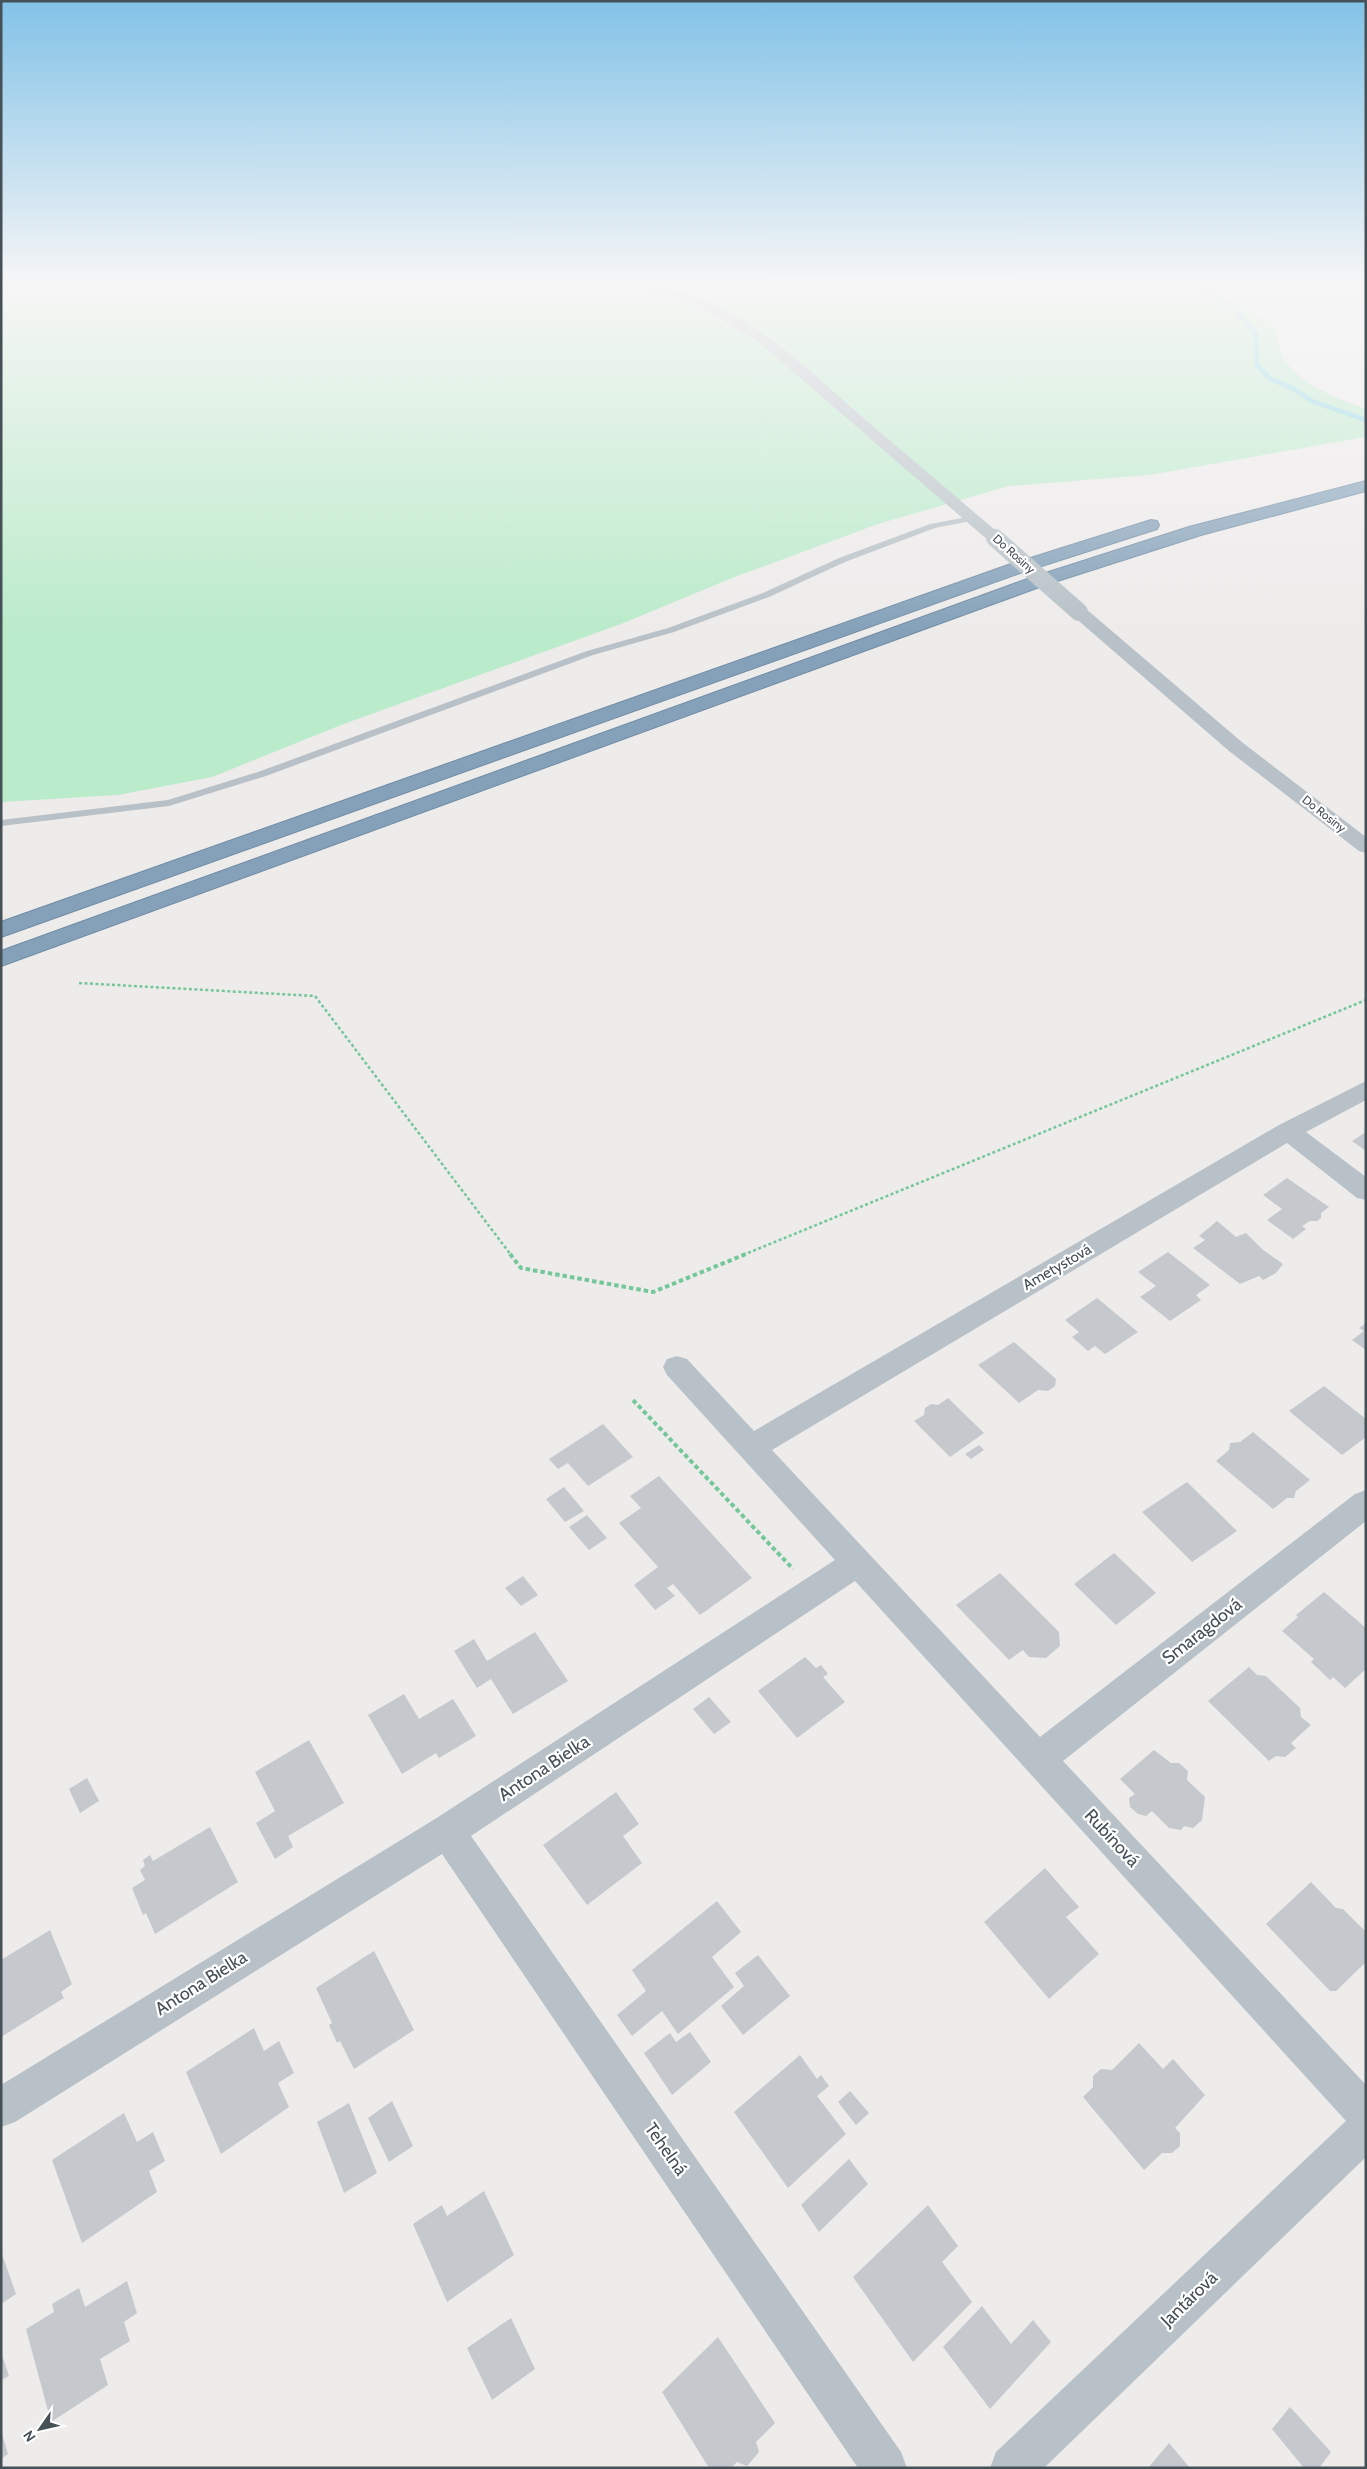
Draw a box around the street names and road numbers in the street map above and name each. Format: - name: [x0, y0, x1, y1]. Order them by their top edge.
- street label: Do Rosiny: [990, 531, 1039, 576]
- street label: Do Rosiny: [1299, 792, 1349, 835]
- street label: Ametystová: [1019, 1240, 1095, 1294]
- street label: Smaragdová: [1158, 1593, 1247, 1669]
- street label: Antona Bielka: [494, 1730, 594, 1806]
- street label: Rubínová: [1080, 1805, 1145, 1872]
- street label: Antona Bielka: [151, 1946, 251, 2020]
- street label: Tehelná: [640, 2118, 692, 2180]
- street label: Jantárová: [1155, 2266, 1222, 2332]

